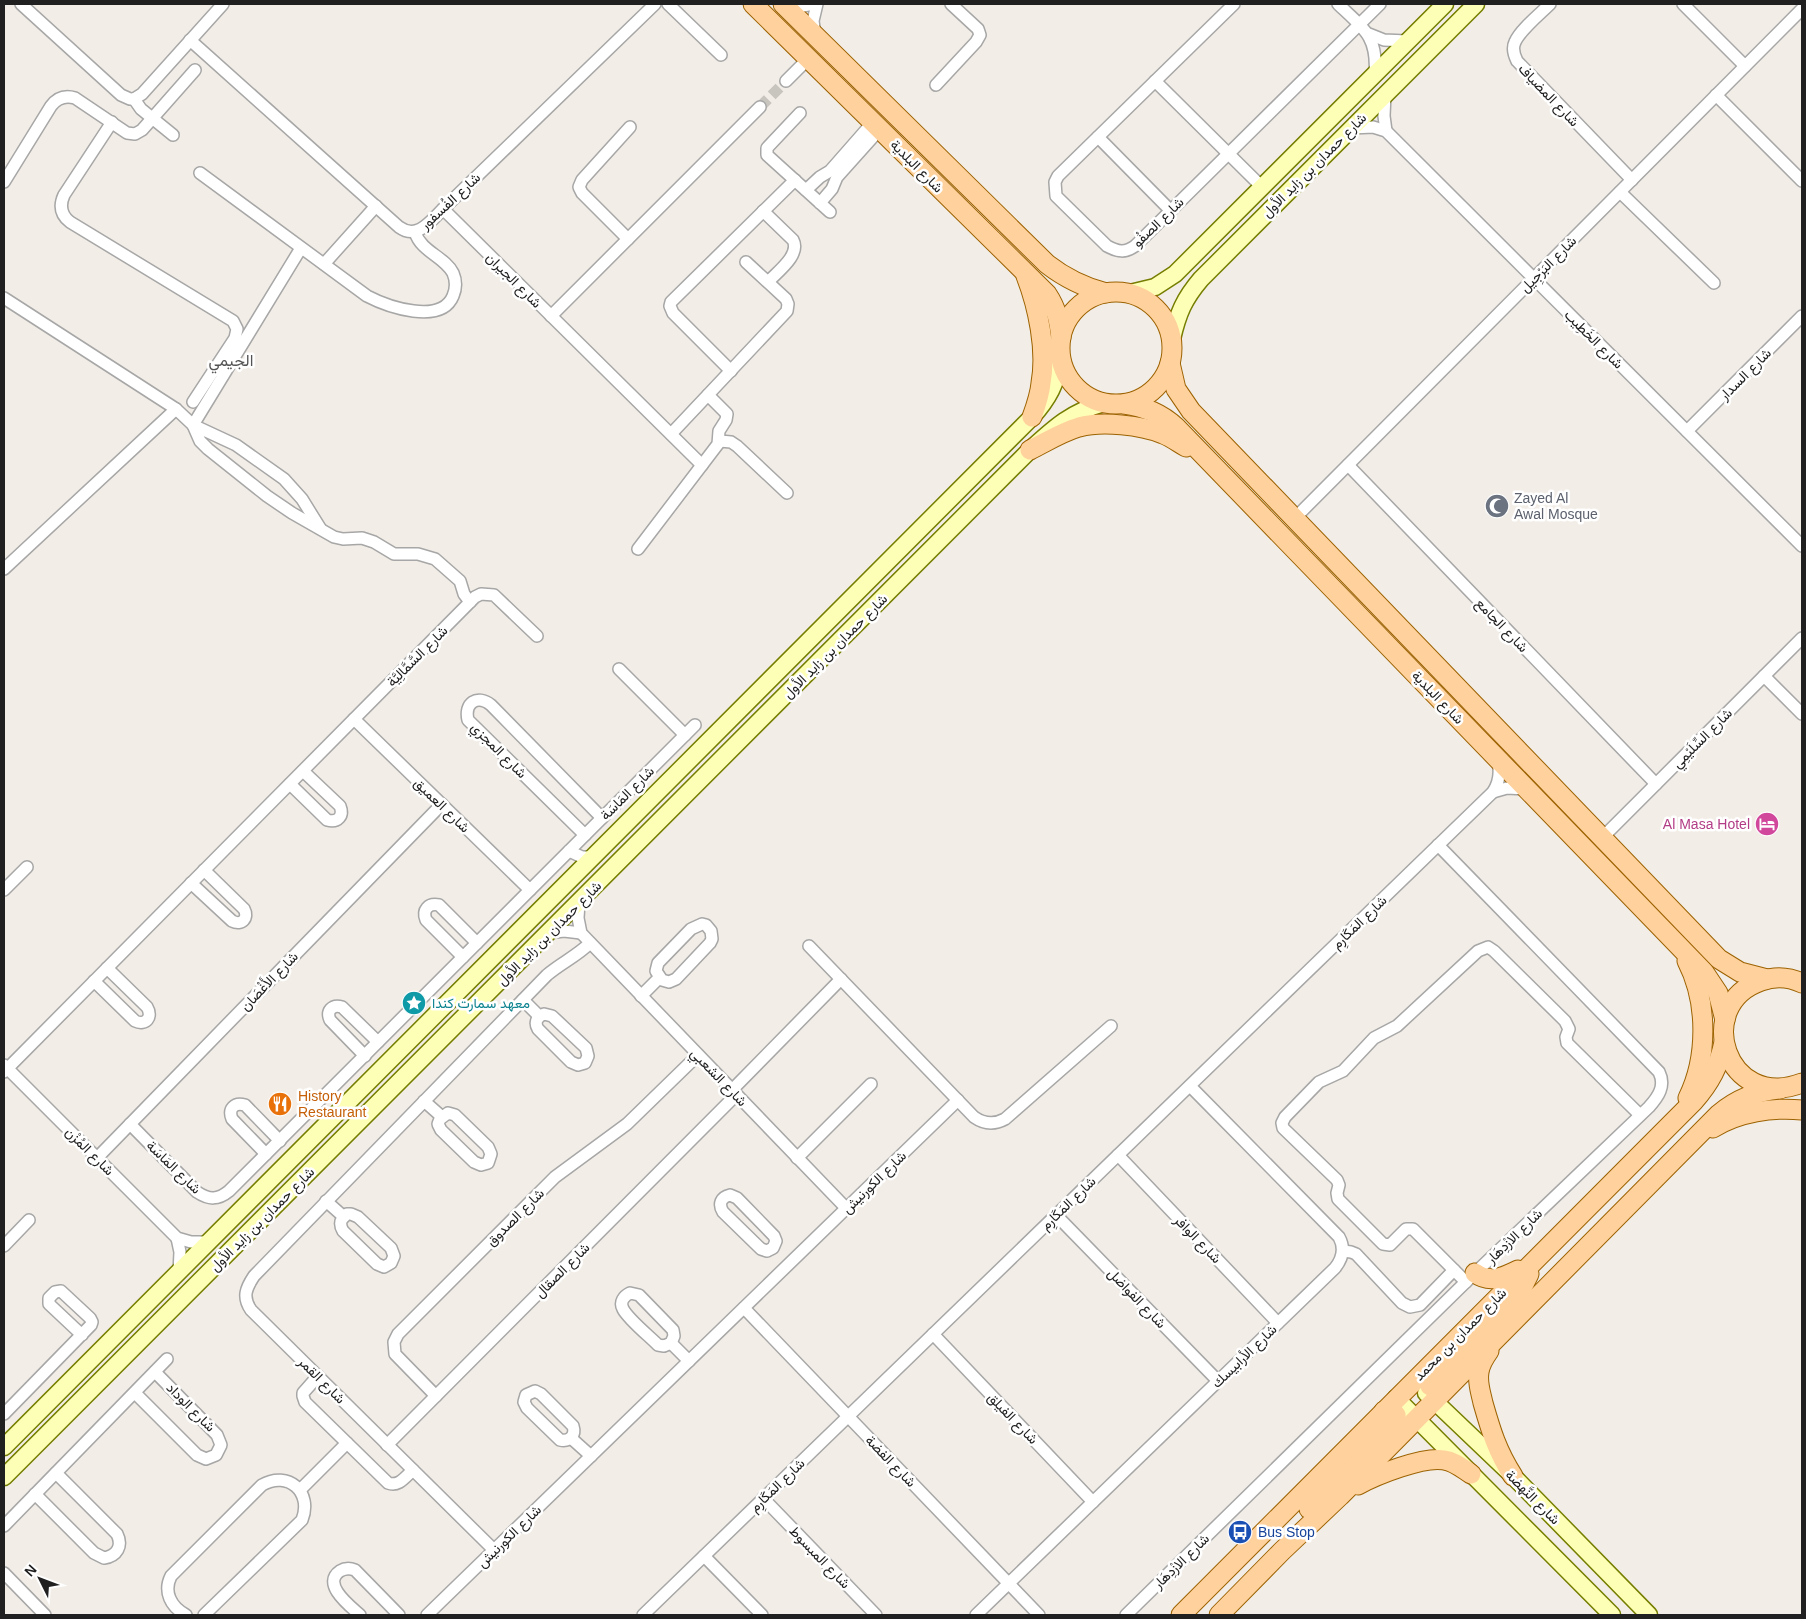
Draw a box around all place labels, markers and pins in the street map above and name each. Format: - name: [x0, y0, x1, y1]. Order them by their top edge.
- place label: Zayed Al Awal Mosque: [1514, 490, 1598, 522]
- mosque icon: Zayed Al Awal Mosque: [1484, 493, 1510, 519]
- hotel icon: Al Masa Hotel: [1754, 811, 1780, 837]
- place label: Al Masa Hotel: [1663, 816, 1750, 832]
- place icon: معهد سمارت كندا: [401, 990, 427, 1016]
- place label: معهد سمارت كندا: [432, 995, 530, 1012]
- place label: History Restaurant: [298, 1088, 367, 1120]
- restaurant icon: History Restaurant: [267, 1091, 293, 1117]
- bus stop icon: Bus Stop: [1227, 1519, 1253, 1545]
- place label: Bus Stop: [1258, 1524, 1315, 1540]

